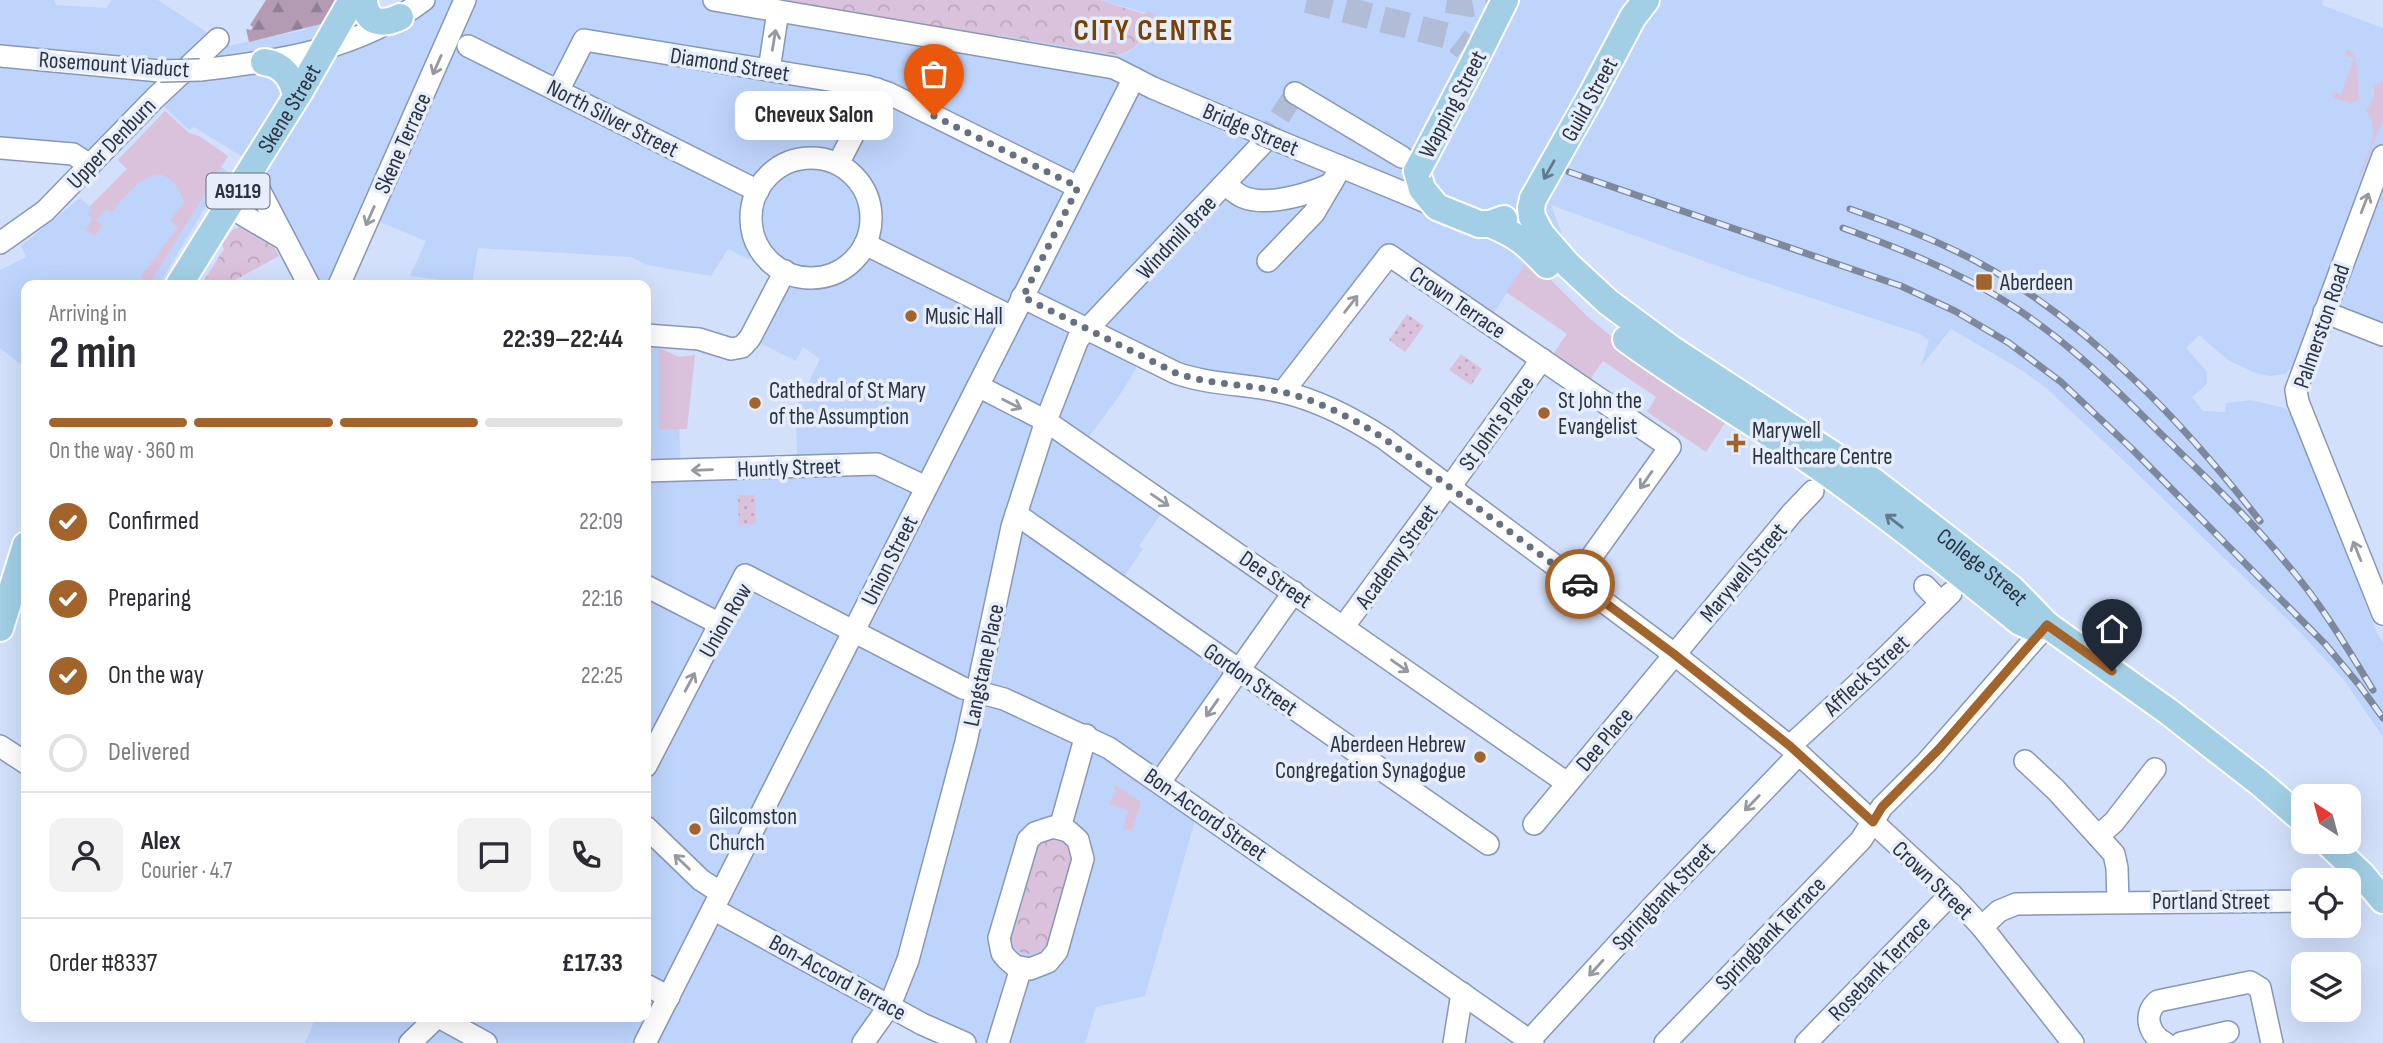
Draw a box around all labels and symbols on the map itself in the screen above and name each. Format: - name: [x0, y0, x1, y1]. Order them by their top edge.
- district label: CITY CENTRE: [1074, 13, 1234, 49]
- one-way arrow: [768, 29, 781, 52]
- street label: Diamond Street: [668, 42, 791, 88]
- pin: [904, 44, 964, 116]
- street label: Rosemount Viaduct: [38, 46, 190, 84]
- street label: Wapping Street: [1413, 46, 1493, 163]
- one-way arrow: [430, 53, 443, 75]
- street label: Guild Street: [1555, 53, 1624, 146]
- street label: Skene Street: [252, 60, 327, 158]
- street label: North Silver Street: [542, 74, 683, 164]
- street label: Skene Terrace: [368, 89, 438, 198]
- street label: Upper Denburn: [61, 92, 162, 195]
- callout: Cheveux Salon: [734, 92, 892, 140]
- street label: Bridge Street: [1199, 97, 1303, 163]
- one-way arrow: [1542, 159, 1555, 180]
- road number: A9119: [206, 174, 270, 208]
- street label: Windmill Brae: [1131, 190, 1223, 285]
- one-way arrow: [2359, 193, 2372, 215]
- one-way arrow: [363, 204, 376, 226]
- street label: Crown Terrace: [1404, 260, 1511, 345]
- street label: Palmerston Road: [2288, 261, 2356, 392]
- place label: Aberdeen: [1999, 269, 2073, 297]
- marker: Aberdeen: [1974, 272, 1994, 292]
- one-way arrow: [1344, 295, 1359, 314]
- place label: Music Hall: [925, 303, 1003, 331]
- marker: Music Hall: [903, 308, 919, 324]
- street label: St John's Place: [1453, 371, 1541, 476]
- place label: Cathedral of St Mary of the Assumption: [769, 377, 926, 431]
- place label: St John the Evangelist: [1558, 387, 1642, 441]
- marker: Cathedral of St Mary of the Assumption: [747, 395, 763, 411]
- one-way arrow: [1001, 397, 1022, 411]
- marker: St John the Evangelist: [1536, 405, 1552, 421]
- place label: Marywell Healthcare Centre: [1752, 417, 1893, 471]
- marker: Marywell Healthcare Centre: [1726, 433, 1746, 453]
- street label: Huntly Street: [737, 452, 841, 484]
- one-way arrow: [690, 463, 713, 477]
- one-way arrow: [1639, 470, 1654, 489]
- one-way arrow: [1150, 493, 1170, 507]
- street label: Academy Street: [1349, 499, 1444, 615]
- street label: Union Street: [855, 511, 924, 610]
- one-way arrow: [1885, 514, 1903, 529]
- street label: Marywell Street: [1694, 517, 1793, 628]
- street label: College Street: [1931, 523, 2033, 612]
- one-way arrow: [2350, 540, 2363, 562]
- street label: Dee Street: [1234, 545, 1317, 615]
- courier: [1545, 549, 1615, 619]
- street label: Union Row: [693, 578, 758, 663]
- pin: [2082, 599, 2142, 671]
- street label: Langstane Place: [957, 601, 1011, 729]
- street label: Affleck Street: [1817, 629, 1915, 723]
- street label: Gordon Street: [1198, 637, 1303, 722]
- one-way arrow: [1390, 659, 1409, 673]
- one-way arrow: [683, 672, 697, 692]
- one-way arrow: [1205, 698, 1219, 717]
- street label: Dee Place: [1570, 702, 1639, 777]
- place label: Aberdeen Hebrew Congregation Synagogue: [1275, 731, 1466, 785]
- marker: Aberdeen Hebrew Congregation Synagogue: [1472, 749, 1488, 765]
- street label: Bon-Accord Street: [1139, 762, 1272, 867]
- north arrow: [2291, 784, 2361, 854]
- one-way arrow: [1744, 794, 1761, 811]
- place label: Gilcomston Church: [709, 803, 797, 857]
- marker: Gilcomston Church: [687, 821, 703, 837]
- street label: Crown Street: [1886, 835, 1979, 926]
- street label: Springbank Street: [1606, 836, 1721, 957]
- one-way arrow: [674, 853, 691, 870]
- street label: Springbank Terrace: [1710, 871, 1832, 996]
- street label: Portland Street: [2152, 888, 2270, 916]
- street label: Rosebank Terrace: [1823, 910, 1937, 1027]
- street label: Bon-Accord Terrace: [764, 929, 911, 1027]
- one-way arrow: [1588, 959, 1604, 977]

